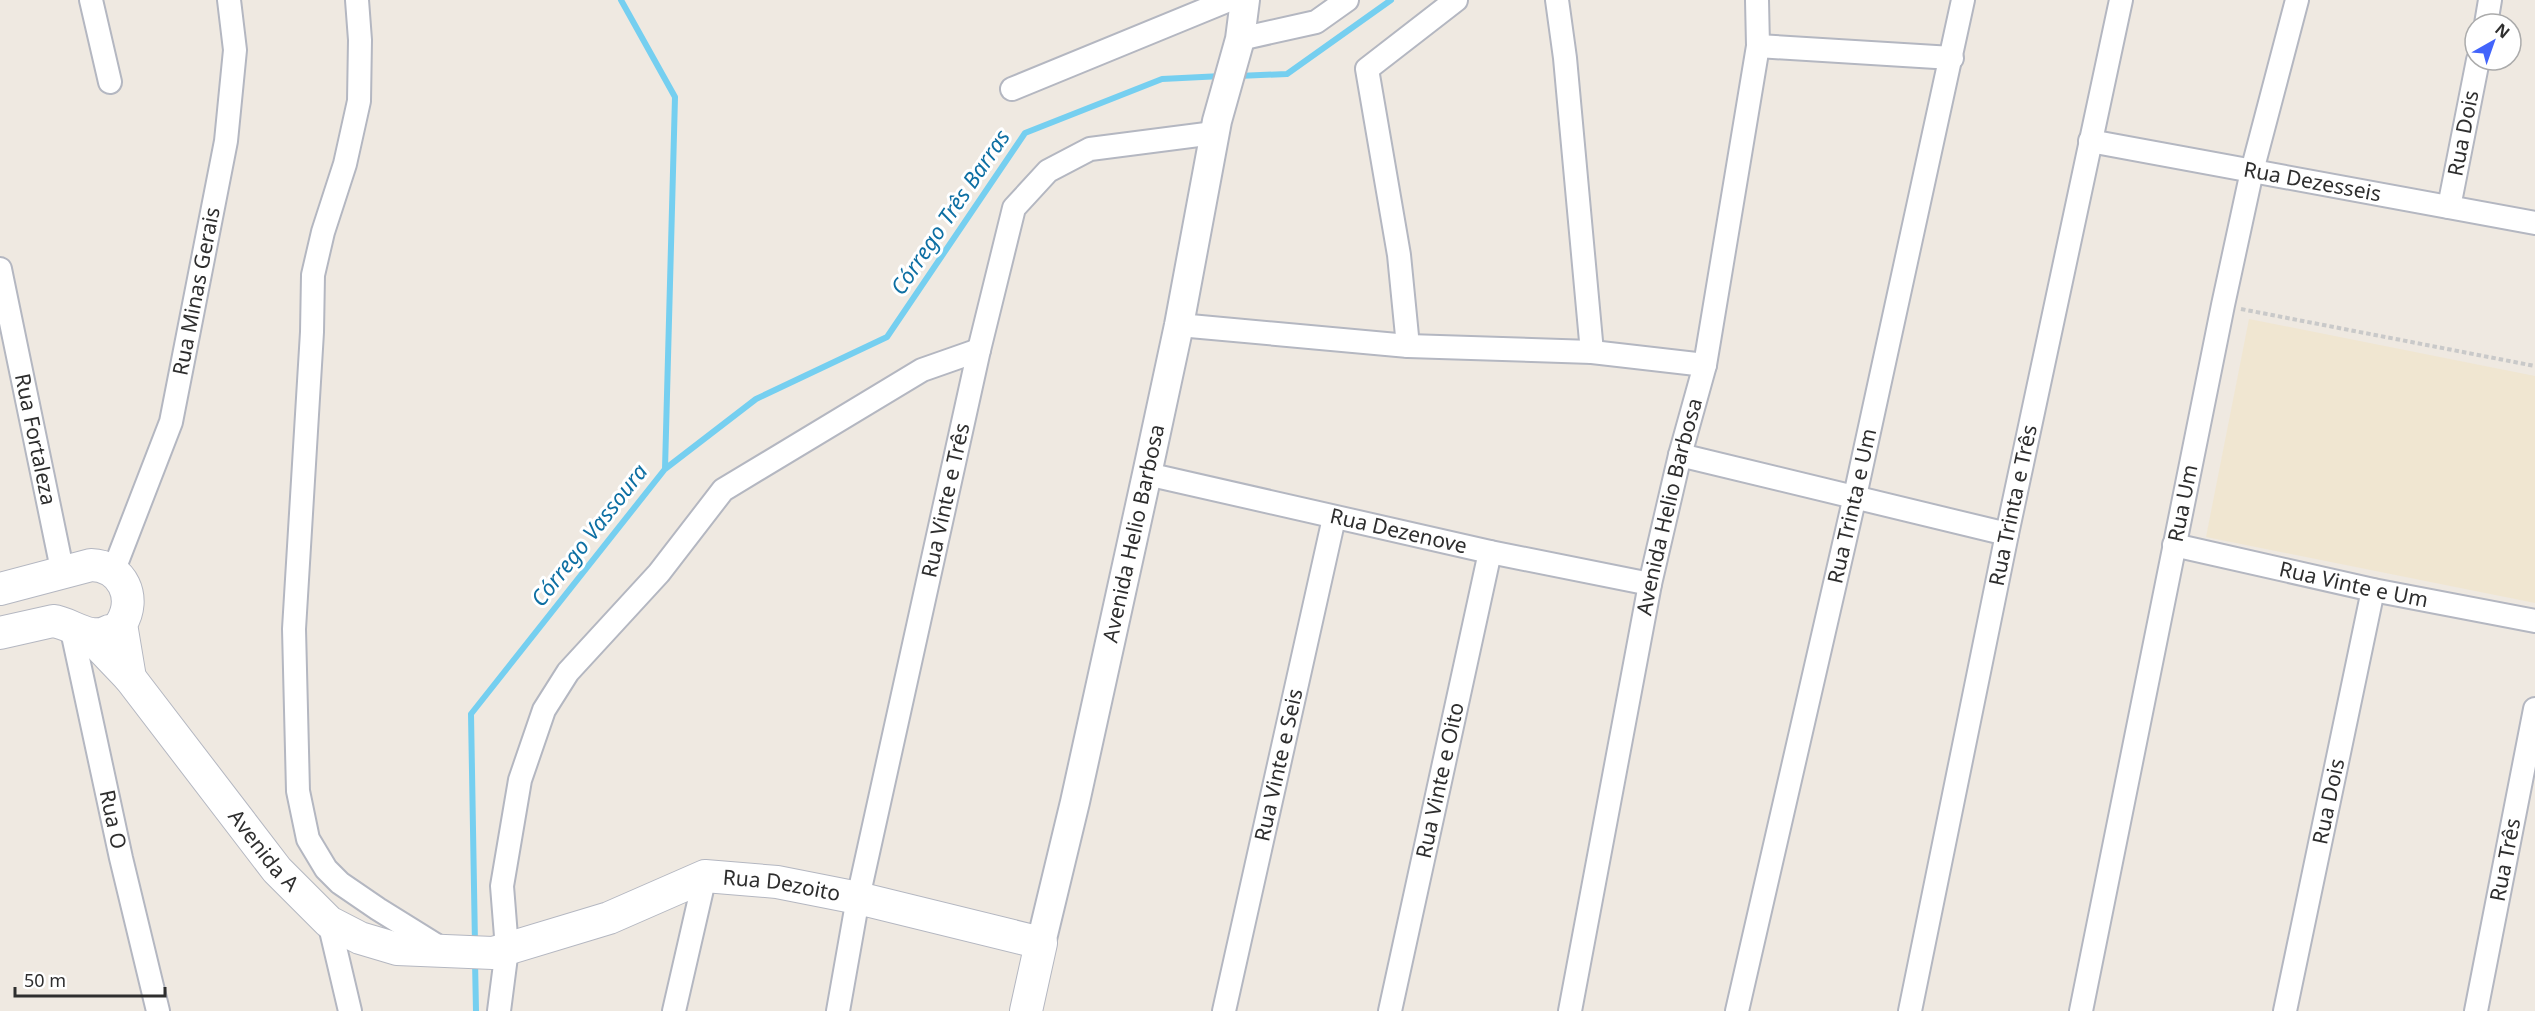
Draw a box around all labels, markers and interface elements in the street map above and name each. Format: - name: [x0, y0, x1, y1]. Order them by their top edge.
- north arrow: [2463, 12, 2523, 72]
- text: N: [2491, 18, 2515, 43]
- street label: Rua Dois: [2440, 88, 2485, 179]
- water label: Córrego Três Barras: [883, 122, 1016, 300]
- street label: Rua Dezesseis: [2241, 155, 2384, 207]
- street label: Rua Minas Gerais: [165, 205, 226, 378]
- street label: Rua Fortaleza: [9, 371, 63, 508]
- street label: Avenida Helio Barbosa: [1629, 395, 1708, 618]
- street label: Rua Vinte e Três: [914, 420, 975, 580]
- street label: Avenida Helio Barbosa: [1095, 422, 1170, 645]
- street label: Rua Trinta e Três: [1982, 422, 2043, 588]
- street label: Rua Trinta e Um: [1820, 426, 1882, 586]
- water label: Córrego Vassoura: [523, 456, 654, 612]
- street label: Rua Um: [2161, 462, 2204, 544]
- street label: Rua Dezenove: [1328, 501, 1470, 559]
- street label: Rua Vinte e Um: [2277, 554, 2431, 613]
- street label: Rua Vinte e Seis: [1247, 686, 1308, 844]
- street label: Rua Vinte e Oito: [1409, 700, 1470, 861]
- street label: Rua Dois: [2305, 756, 2350, 847]
- street label: Rua O: [94, 787, 134, 851]
- street label: Avenida A: [223, 803, 306, 898]
- street label: Rua Três: [2483, 816, 2526, 904]
- street label: Rua Dezoito: [722, 863, 843, 907]
- scale bar: [15, 960, 165, 998]
- text: 50 m: [24, 968, 66, 992]

